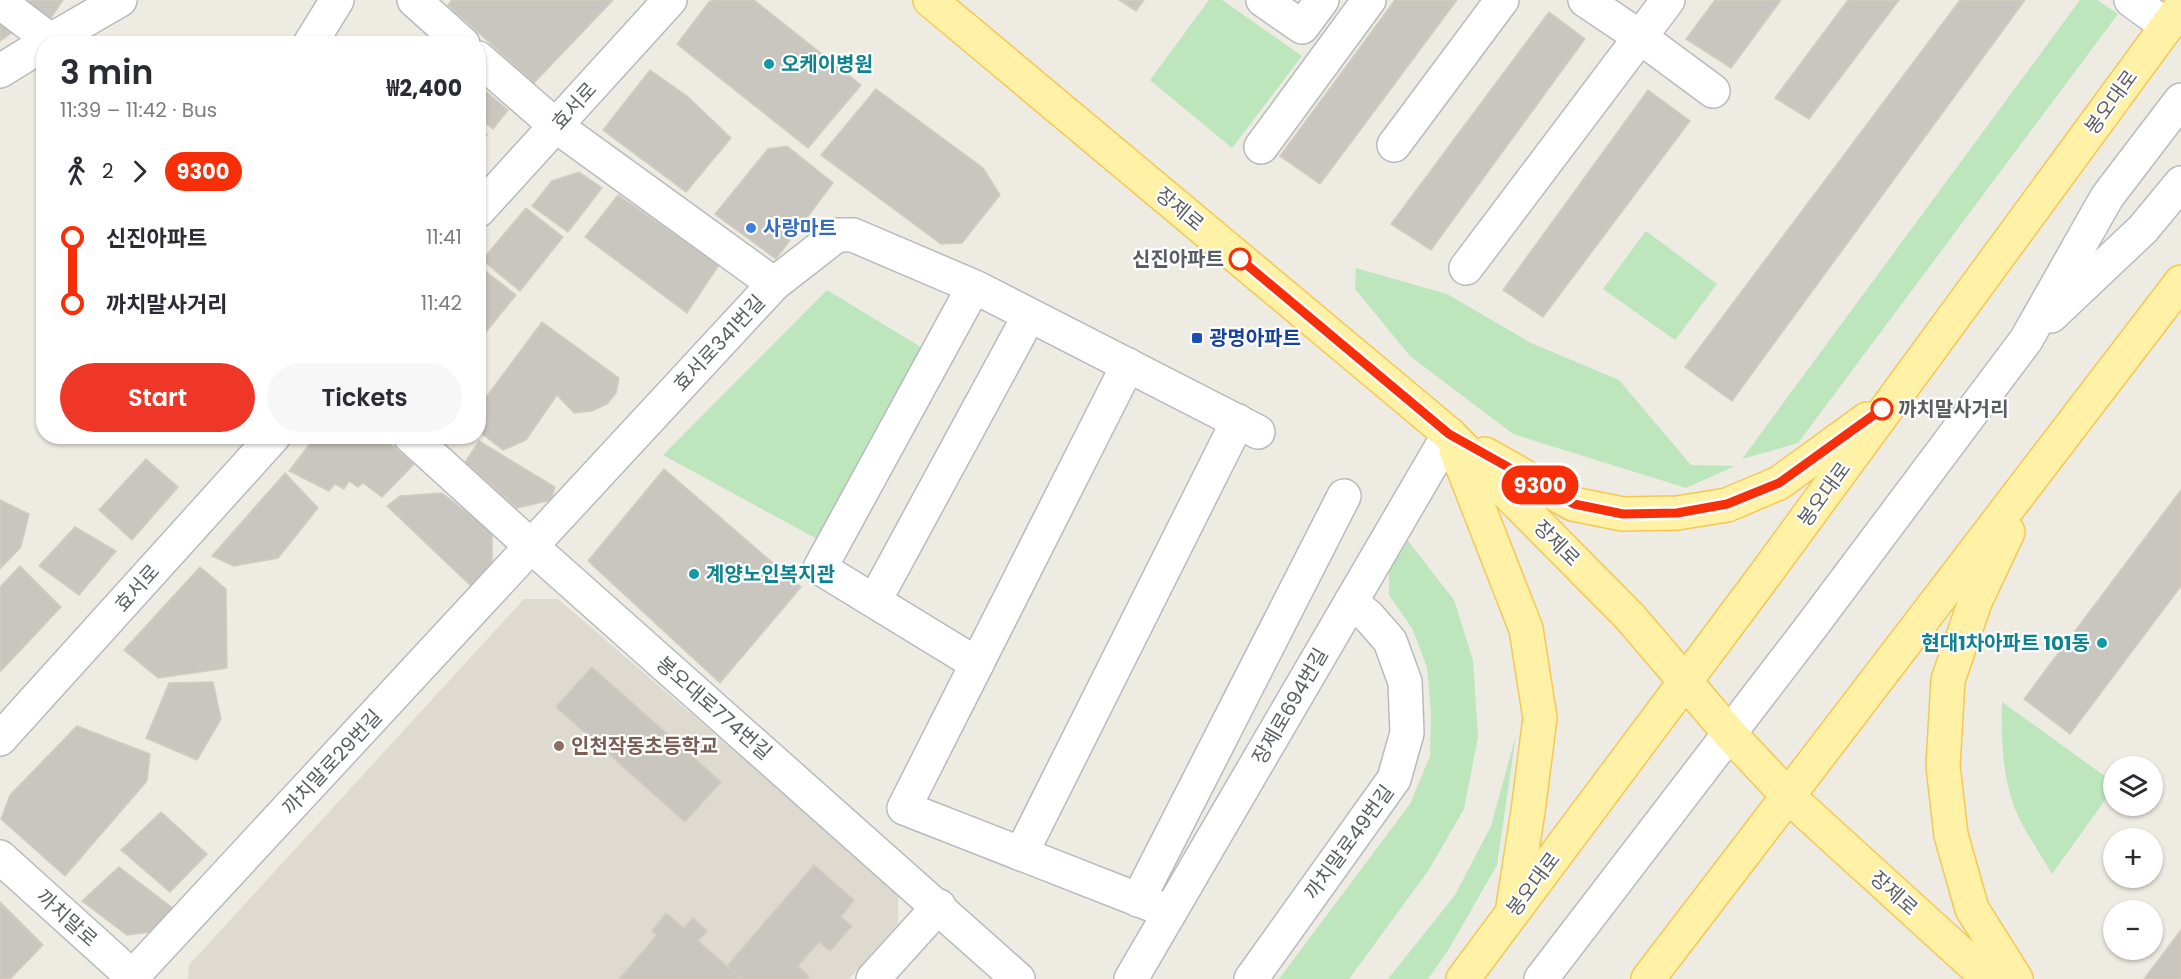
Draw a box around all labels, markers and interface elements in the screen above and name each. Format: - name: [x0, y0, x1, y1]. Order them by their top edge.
- text: 3 min: [60, 49, 153, 96]
- place label: 오케이병원: [781, 50, 873, 78]
- marker: 오케이병원: [762, 57, 776, 71]
- street label: 봉오대로: [2078, 64, 2144, 140]
- text: ₩2,400: [387, 73, 462, 104]
- street label: 효서로: [545, 76, 603, 136]
- text: 11:39 – 11:42 · Bus: [60, 96, 217, 124]
- icon: walk: [60, 155, 93, 188]
- icon: forward: [123, 155, 156, 188]
- text: 2: [102, 157, 114, 185]
- text: 9300: [177, 157, 230, 186]
- street label: 장제로: [1150, 181, 1210, 237]
- place label: 사랑마트: [763, 214, 837, 242]
- marker: 사랑마트: [744, 221, 758, 235]
- text: 신진아파트: [106, 223, 207, 254]
- text: 11:41: [426, 223, 462, 251]
- place label: 신진아파트: [1132, 245, 1224, 273]
- marker: 신진아파트: [1229, 248, 1251, 270]
- text: 까치말사거리: [106, 289, 227, 320]
- text: 11:42: [421, 289, 462, 317]
- street label: 효서로341번길: [667, 289, 771, 397]
- place label: 광명아파트: [1209, 324, 1301, 352]
- marker: 광명아파트: [1190, 331, 1204, 345]
- button: Start: [60, 363, 255, 432]
- button: Tickets: [267, 363, 462, 432]
- place label: 까치말사거리: [1898, 395, 2008, 423]
- marker: 까치말사거리: [1871, 398, 1893, 420]
- street label: 봉오대로: [1791, 456, 1857, 532]
- line badge: 9300: [1498, 466, 1582, 504]
- text: 9300: [1513, 471, 1567, 500]
- street label: 장제로: [1528, 514, 1586, 572]
- street label: 효서로: [108, 558, 166, 618]
- place label: 계양노인복지관: [706, 560, 835, 588]
- marker: 계양노인복지관: [687, 567, 701, 581]
- place label: 현대1차아파트 101동: [1921, 629, 2090, 657]
- marker: 현대1차아파트 101동: [2095, 636, 2109, 650]
- street label: 장제로694번길: [1245, 643, 1335, 769]
- street label: 봉오대로774번길: [650, 650, 778, 766]
- street label: 까치말로29번길: [276, 703, 388, 821]
- place label: 인천작동초등학교: [571, 732, 718, 760]
- marker: 인천작동초등학교: [552, 739, 566, 753]
- map controls: [2103, 756, 2163, 960]
- button: layers: [2103, 756, 2163, 816]
- street label: 까치말로49번길: [1298, 779, 1400, 905]
- button: +: [2103, 828, 2163, 888]
- street label: 봉오대로: [1500, 846, 1566, 922]
- street label: 장제로: [1864, 864, 1924, 922]
- street label: 까치말로: [30, 883, 104, 953]
- button: −: [2103, 900, 2163, 960]

